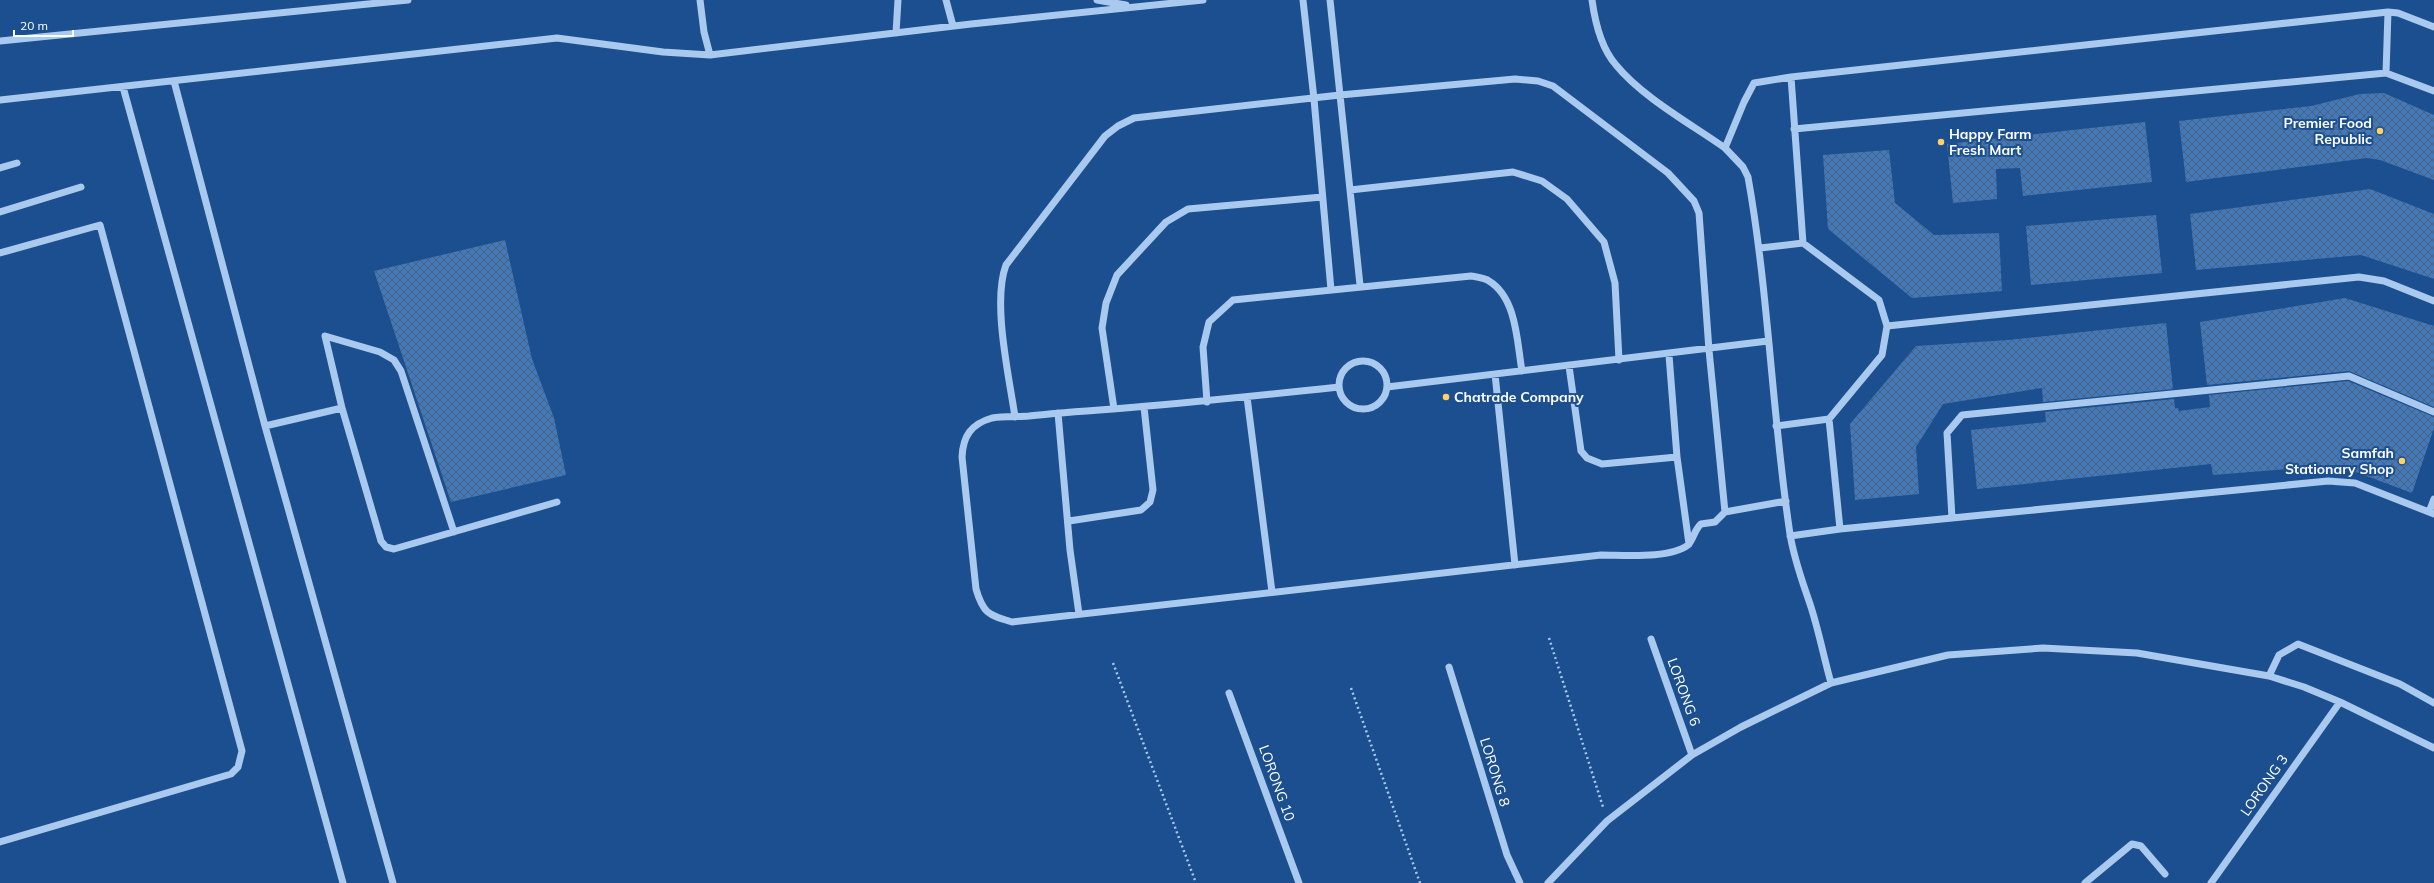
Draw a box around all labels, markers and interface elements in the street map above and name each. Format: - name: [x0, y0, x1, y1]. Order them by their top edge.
- scale bar: [14, 12, 73, 38]
- text: 20 m: [20, 18, 48, 33]
- place label: Premier Food Republic: [2283, 114, 2372, 148]
- place label: Happy Farm Fresh Mart: [1949, 125, 2032, 159]
- marker: Premier Food Republic: [2375, 126, 2385, 136]
- marker: Happy Farm Fresh Mart: [1936, 137, 1946, 147]
- place label: Chatrade Company: [1454, 388, 1584, 406]
- marker: Chatrade Company: [1441, 392, 1451, 402]
- place label: Samfah Stationary Shop: [2285, 444, 2394, 478]
- marker: Samfah Stationary Shop: [2397, 456, 2407, 466]
- street label: LORONG 6: [1663, 656, 1705, 728]
- street label: LORONG 8: [1476, 735, 1514, 809]
- street label: LORONG 10: [1255, 743, 1299, 823]
- street label: LORONG 3: [2236, 751, 2292, 819]

